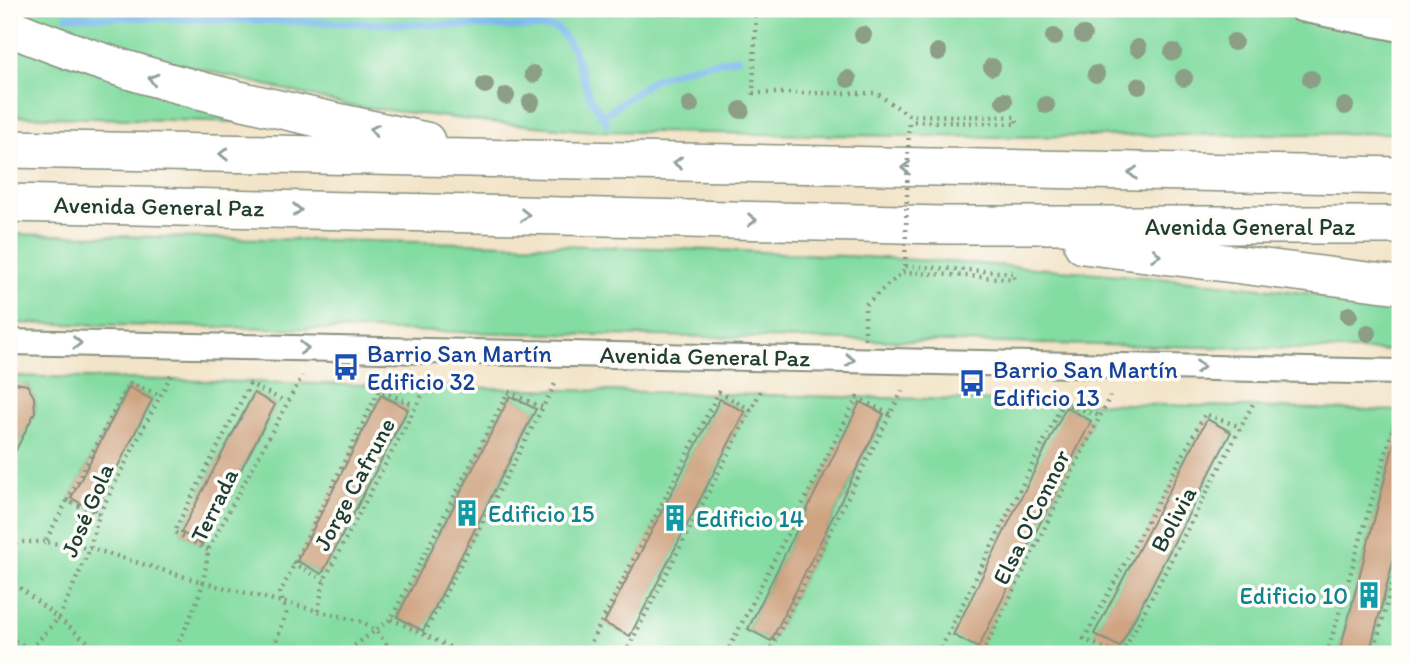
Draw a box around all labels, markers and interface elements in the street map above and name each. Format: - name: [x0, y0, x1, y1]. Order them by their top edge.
- one-way arrow: [147, 72, 159, 87]
- one-way arrow: [368, 124, 380, 139]
- one-way arrow: [219, 146, 229, 162]
- one-way arrow: [672, 156, 683, 171]
- one-way arrow: [900, 160, 910, 176]
- one-way arrow: [1127, 165, 1138, 181]
- street label: Avenida General Paz: [53, 190, 265, 222]
- one-way arrow: [292, 202, 303, 217]
- one-way arrow: [520, 207, 531, 223]
- street label: Avenida General Paz: [1145, 212, 1355, 241]
- one-way arrow: [747, 213, 758, 228]
- one-way arrow: [1150, 247, 1162, 262]
- one-way arrow: [72, 335, 83, 351]
- place label: Barrio San Martín Edificio 32: [367, 339, 552, 396]
- one-way arrow: [300, 340, 310, 356]
- street label: Avenida General Paz: [599, 340, 811, 372]
- bus stop icon: Barrio San Martín Edificio 32: [331, 352, 361, 382]
- one-way arrow: [845, 352, 856, 367]
- place label: Barrio San Martín Edificio 13: [993, 355, 1178, 412]
- one-way arrow: [1195, 360, 1206, 375]
- bus stop icon: Barrio San Martín Edificio 13: [957, 368, 987, 398]
- street label: Jorge Cafrune: [307, 413, 401, 555]
- street label: Elsa O'Connor: [986, 445, 1076, 589]
- street label: José Gola: [54, 458, 120, 561]
- street label: Terrada: [184, 463, 244, 547]
- street label: Bolivia: [1144, 481, 1203, 557]
- building icon: Edificio 15: [452, 498, 482, 528]
- place label: Edificio 15: [488, 499, 594, 528]
- building icon: Edificio 14: [660, 503, 690, 533]
- place label: Edificio 14: [696, 504, 804, 533]
- building icon: Edificio 10: [1354, 580, 1384, 610]
- place label: Edificio 10: [1240, 581, 1348, 610]

